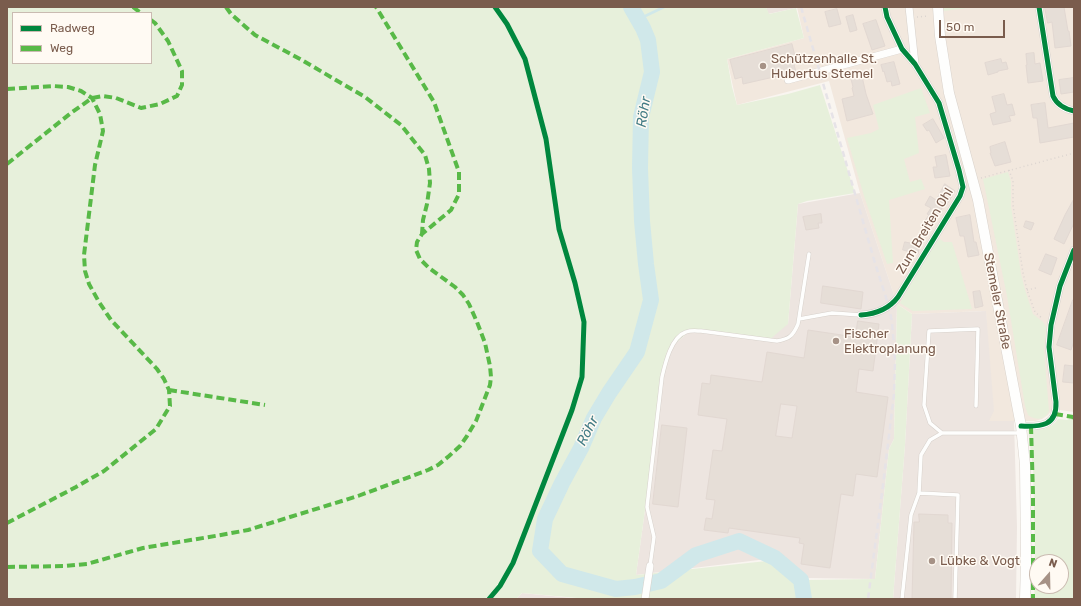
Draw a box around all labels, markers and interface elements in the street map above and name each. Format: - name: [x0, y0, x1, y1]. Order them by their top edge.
- legend: [12, 12, 152, 64]
- scale bar: [941, 12, 1007, 38]
- text: 50 m: [946, 20, 974, 34]
- text: Radweg: [50, 21, 95, 35]
- text: Weg: [50, 41, 73, 55]
- place label: Schützenhalle St. Hubertus Stemel: [771, 51, 877, 82]
- marker: Schützenhalle St. Hubertus Stemel: [758, 61, 768, 71]
- water label: Röhr: [633, 95, 655, 129]
- street label: Zum Breiten Ohl: [893, 185, 957, 277]
- street label: Stemeler Straße: [980, 251, 1014, 351]
- place label: Fischer Elektroplanung: [844, 326, 936, 357]
- marker: Fischer Elektroplanung: [831, 336, 841, 346]
- water label: Röhr: [573, 413, 603, 449]
- place label: Lübke & Vogt: [940, 553, 1020, 569]
- north arrow: [1029, 554, 1069, 594]
- marker: Lübke & Vogt: [927, 556, 937, 566]
- text: N: [1047, 556, 1059, 571]

